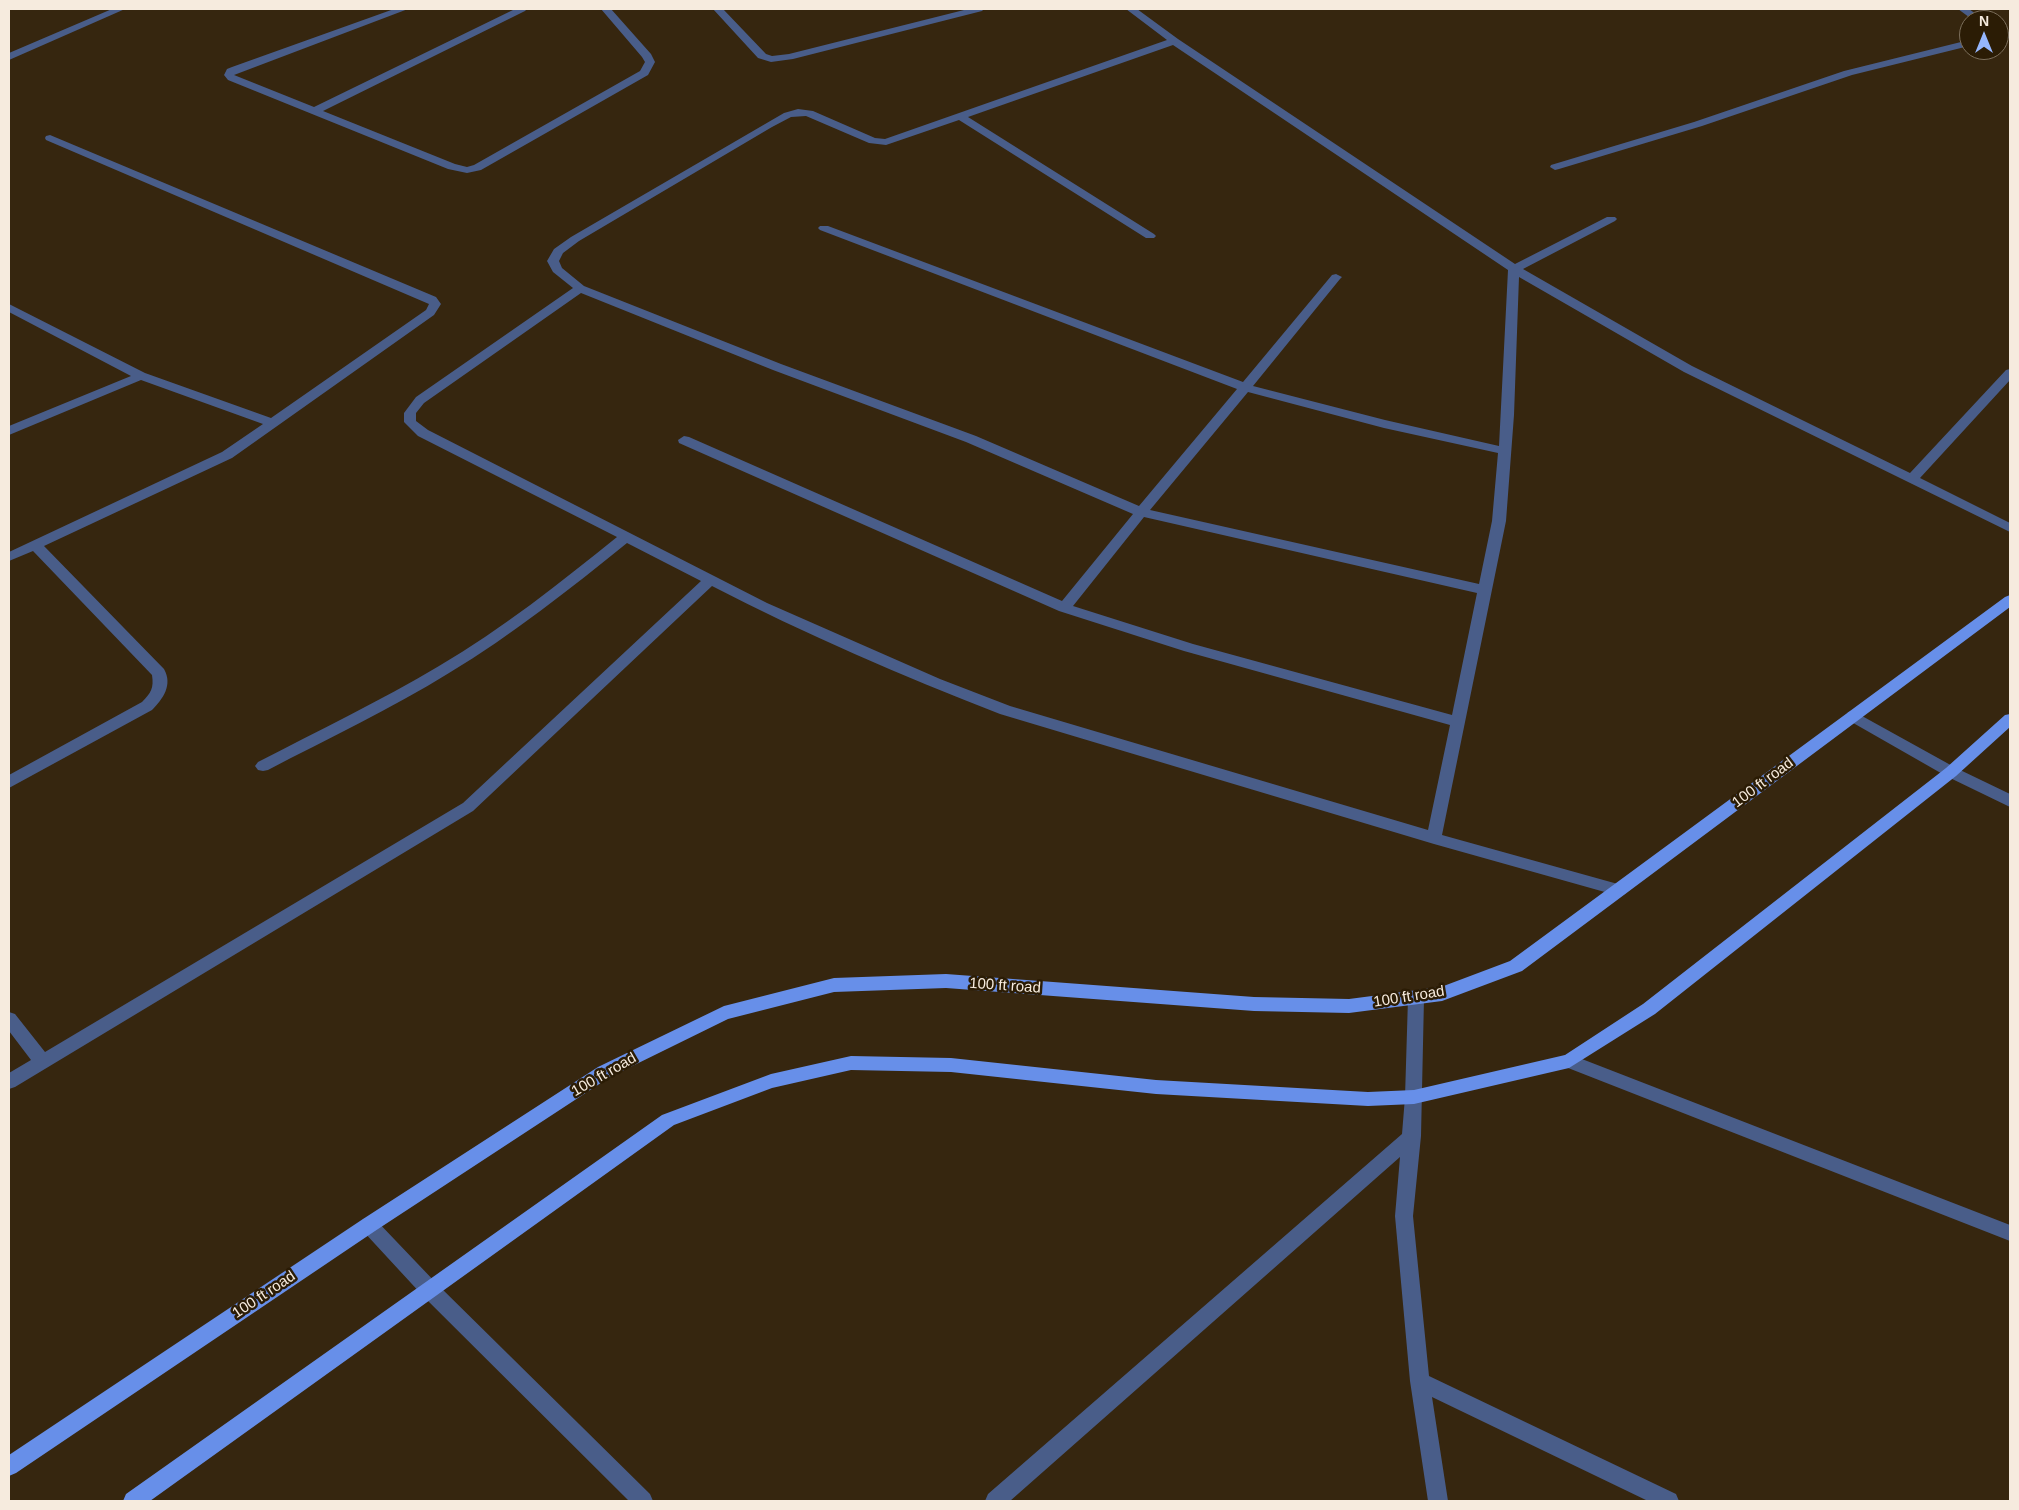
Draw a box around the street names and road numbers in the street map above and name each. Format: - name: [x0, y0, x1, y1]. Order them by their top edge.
- street label: 100 ft road: [1729, 754, 1797, 812]
- street label: 100 ft road: [969, 975, 1041, 997]
- street label: 100 ft road: [1372, 983, 1446, 1011]
- street label: 100 ft road: [568, 1049, 640, 1101]
- street label: 100 ft road: [229, 1267, 299, 1323]

